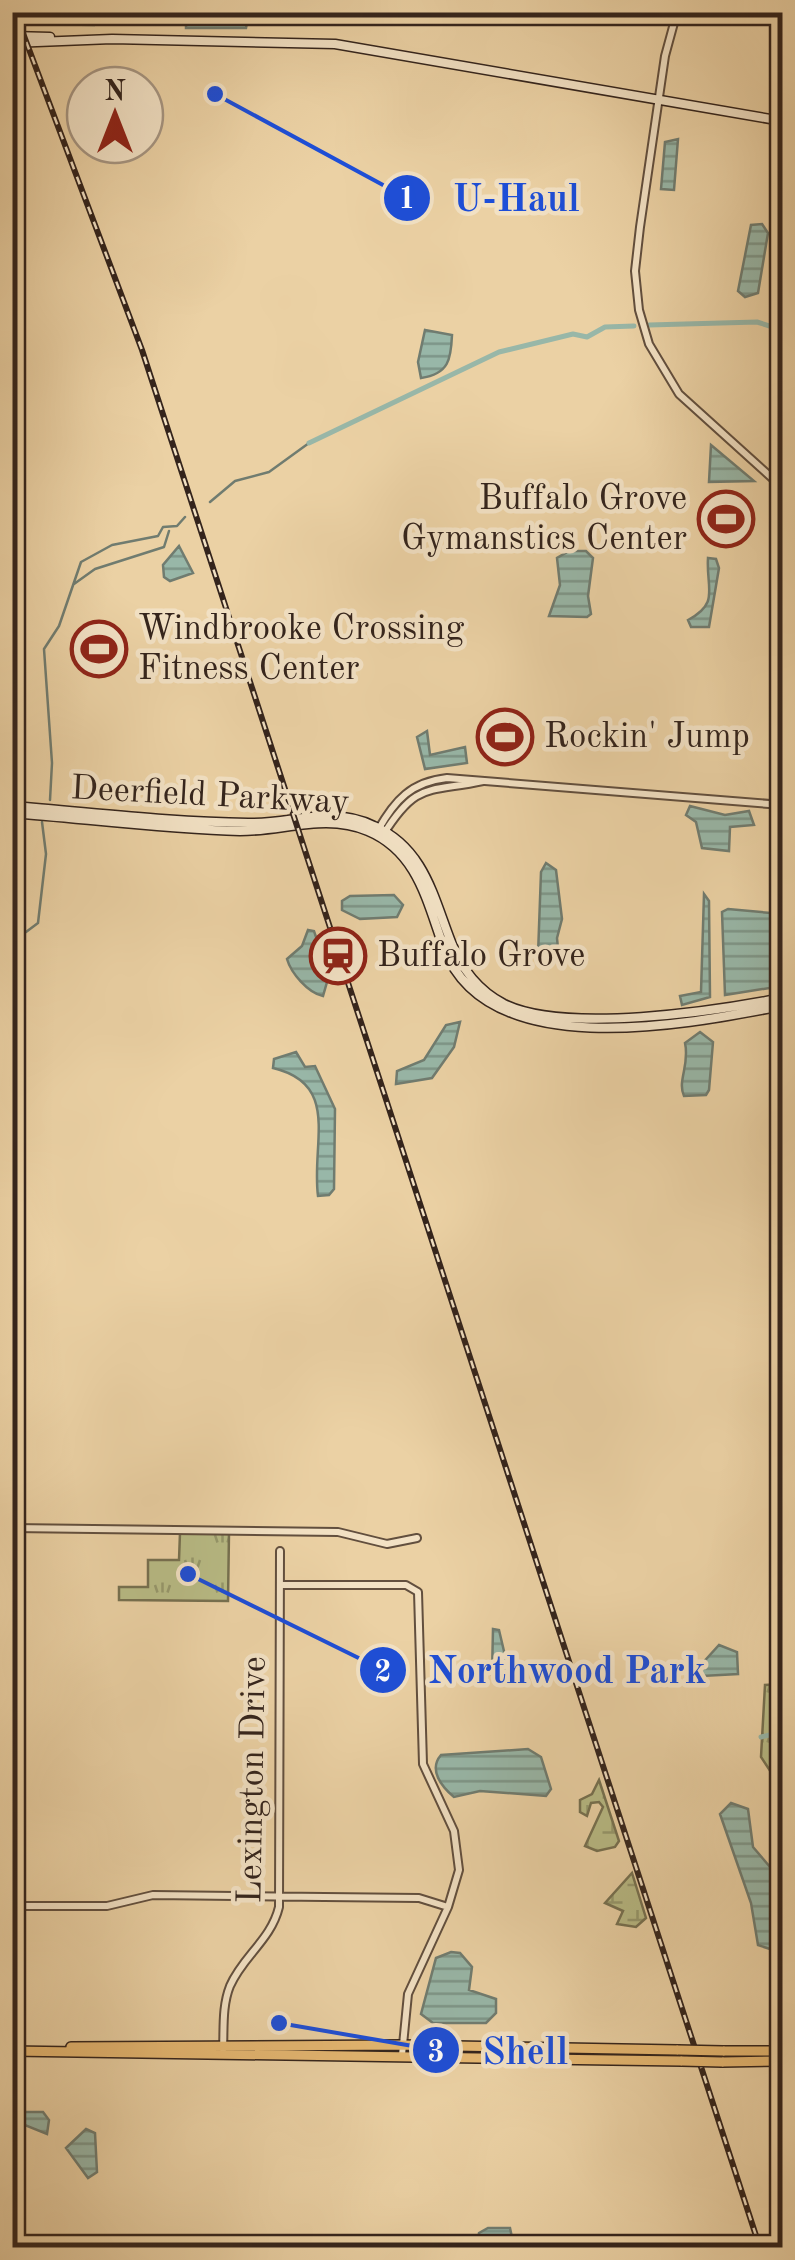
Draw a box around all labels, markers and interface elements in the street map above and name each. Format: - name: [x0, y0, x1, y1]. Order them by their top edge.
- north arrow: [65, 65, 165, 165]
- text: N: [104, 79, 126, 107]
- callout: U-Haul: [382, 164, 600, 232]
- text: U-Haul: [452, 182, 580, 220]
- text: 1: [398, 185, 416, 215]
- place label: Buffalo Grove Gymanstics Center: [401, 482, 687, 557]
- sports icon: Buffalo Grove Gymanstics Center: [696, 489, 756, 549]
- place label: Windbrooke Crossing Fitness Center: [138, 612, 464, 687]
- sports icon: Windbrooke Crossing Fitness Center: [69, 619, 129, 679]
- sports icon: Rockin' Jump: [475, 707, 535, 767]
- place label: Rockin' Jump: [544, 720, 750, 755]
- street label: Deerfield Parkway: [70, 771, 350, 821]
- station icon: Buffalo Grove: [308, 926, 368, 986]
- place label: Buffalo Grove: [377, 939, 585, 974]
- callout: Northwood Park: [358, 1636, 727, 1704]
- text: Northwood Park: [428, 1654, 706, 1692]
- street label: Lexington Drive: [233, 1656, 273, 1904]
- text: 2: [374, 1658, 392, 1688]
- callout: Shell: [411, 2016, 588, 2084]
- text: Shell: [482, 2035, 568, 2073]
- text: 3: [427, 2038, 445, 2068]

